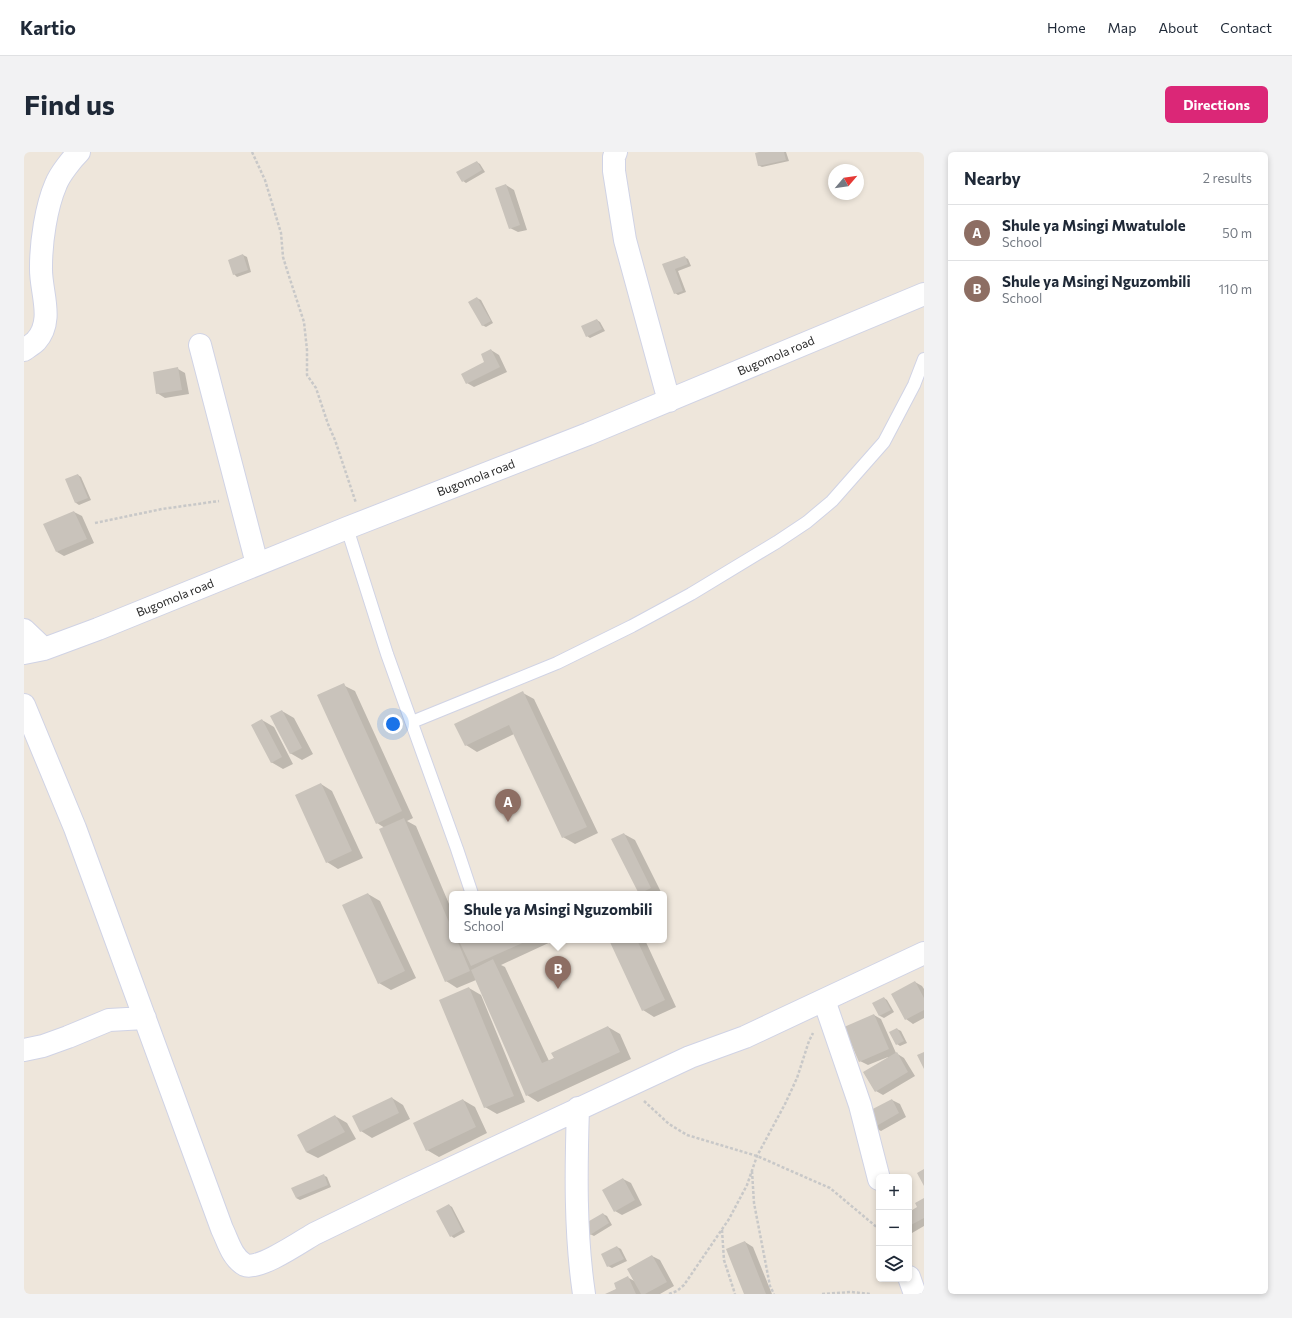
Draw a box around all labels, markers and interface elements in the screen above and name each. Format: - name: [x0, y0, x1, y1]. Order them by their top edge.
- text: Kartio: [20, 16, 76, 39]
- text: Home: [1047, 19, 1086, 36]
- text: Map: [1108, 19, 1136, 36]
- text: About: [1158, 19, 1198, 36]
- text: Contact: [1220, 19, 1272, 36]
- button: Directions: [1165, 86, 1268, 123]
- text: Find us: [24, 87, 115, 121]
- north arrow: [828, 164, 864, 200]
- text: Nearby: [964, 168, 1021, 189]
- text: 2 results: [1203, 170, 1252, 186]
- text: Shule ya Msingi Mwatulole: [1002, 216, 1186, 234]
- text: A: [972, 225, 982, 241]
- text: 50 m: [1222, 225, 1252, 241]
- text: School: [1002, 234, 1042, 250]
- text: Shule ya Msingi Nguzombili: [1002, 272, 1191, 290]
- text: B: [973, 281, 981, 297]
- text: 110 m: [1219, 281, 1252, 297]
- text: School: [1002, 290, 1042, 306]
- street label: Bugomola road: [735, 333, 816, 378]
- street label: Bugomola road: [435, 456, 517, 498]
- street label: Bugomola road: [134, 575, 215, 619]
- your location: [383, 714, 403, 734]
- pin: A: [495, 789, 521, 822]
- popup: [449, 891, 667, 943]
- text: Shule ya Msingi Nguzombili: [464, 900, 652, 918]
- text: School: [464, 918, 504, 934]
- pin: B: [545, 956, 571, 989]
- map controls: [876, 1174, 912, 1282]
- button: +: [876, 1174, 912, 1210]
- button: −: [876, 1210, 912, 1246]
- button: layers: [876, 1246, 912, 1282]

